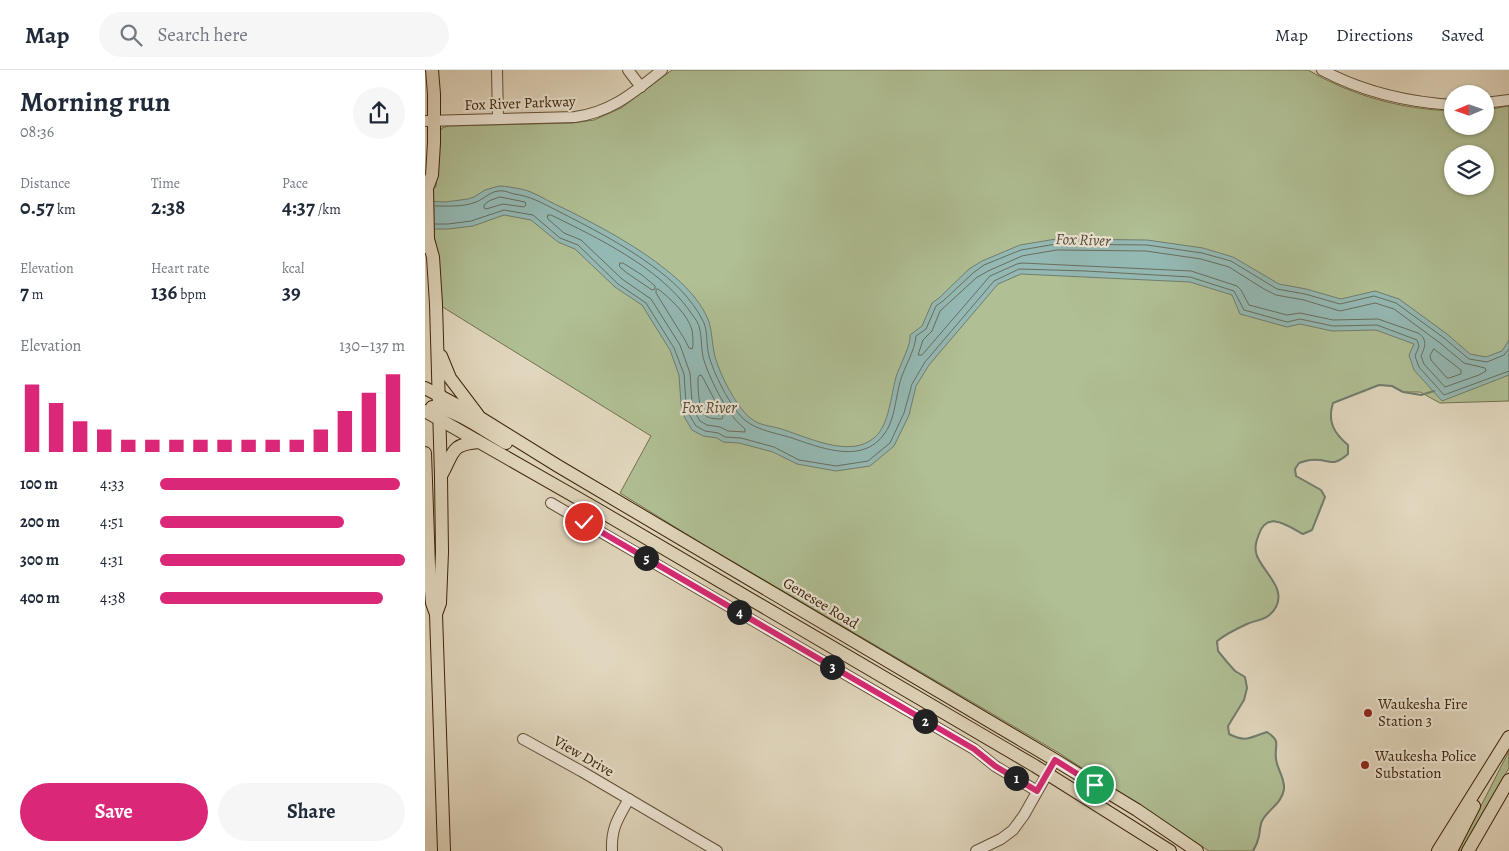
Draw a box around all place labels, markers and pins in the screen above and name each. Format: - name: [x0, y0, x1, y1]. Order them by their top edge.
- pin: [563, 501, 605, 543]
- pin: 5: [633, 546, 659, 570]
- pin: 4: [727, 600, 751, 624]
- pin: 3: [819, 654, 845, 680]
- place label: Waukesha Fire Station 3: [1377, 694, 1468, 731]
- marker: Waukesha Fire Station 3: [1362, 707, 1374, 719]
- pin: 2: [913, 708, 937, 734]
- place label: Waukesha Police Substation: [1374, 746, 1477, 783]
- marker: Waukesha Police Substation: [1359, 759, 1371, 771]
- pin: [1074, 764, 1116, 806]
- pin: 1: [1003, 766, 1029, 790]

